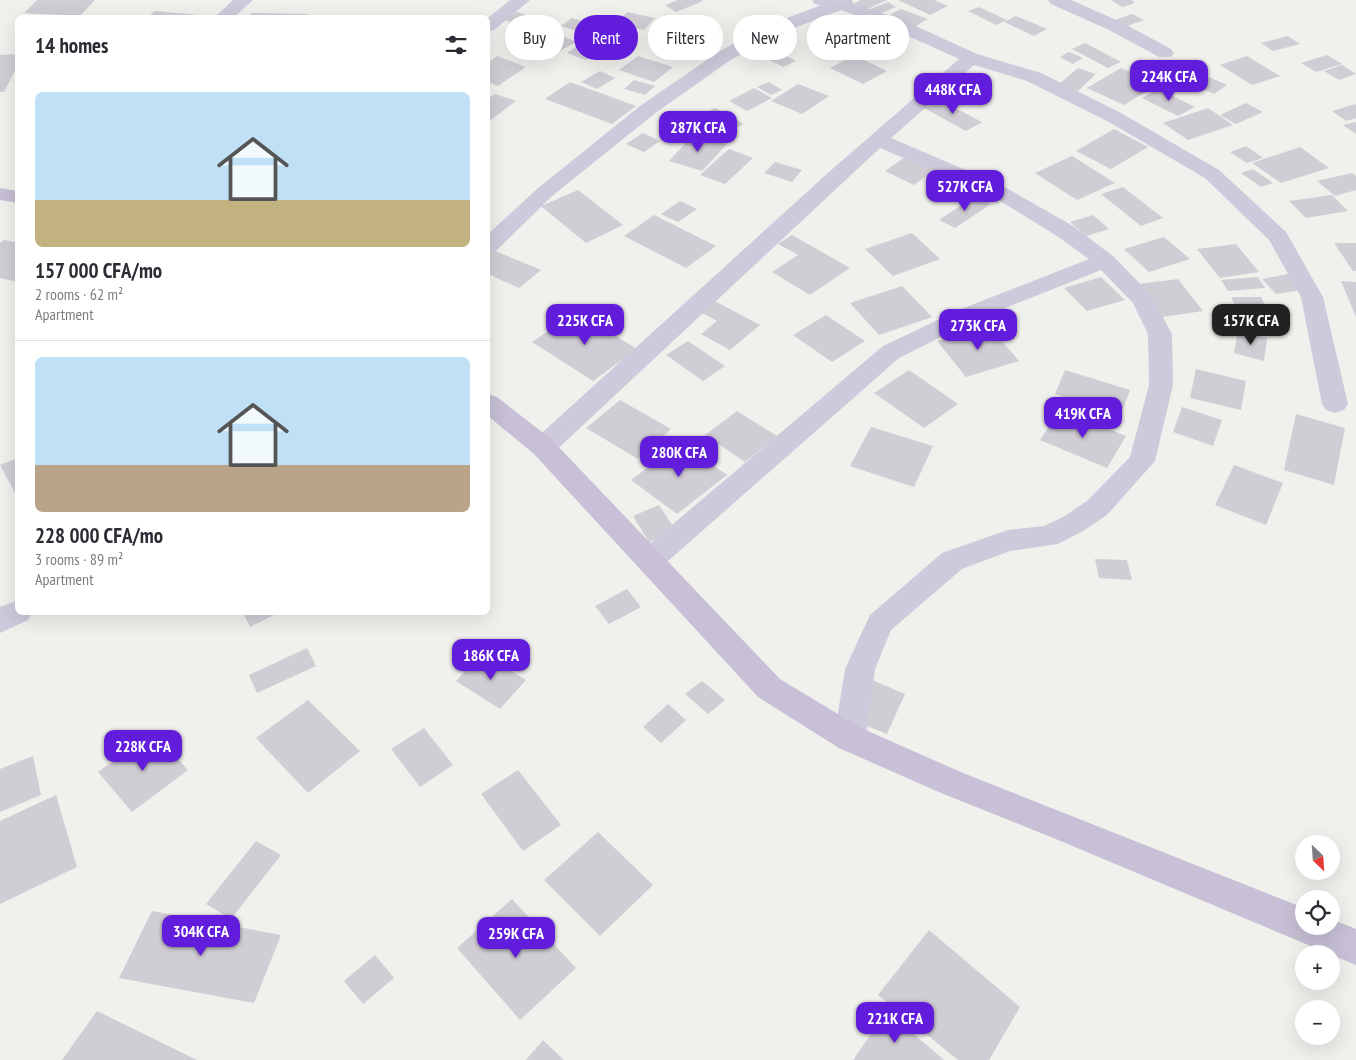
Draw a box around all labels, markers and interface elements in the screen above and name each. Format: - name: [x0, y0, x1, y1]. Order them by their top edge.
- chip: Buy: [505, 15, 564, 60]
- chip: Rent: [574, 15, 638, 60]
- chip: Filters: [648, 15, 723, 60]
- chip: New: [733, 15, 797, 60]
- chip: Apartment: [807, 15, 909, 60]
- icon: filters: [442, 31, 470, 59]
- text: 14 homes: [35, 32, 108, 59]
- pin: 224K CFA: [1117, 59, 1221, 102]
- text: 224K CFA: [1141, 66, 1197, 86]
- pin: 448K CFA: [901, 72, 1005, 115]
- text: 448K CFA: [925, 79, 981, 99]
- pin: 287K CFA: [646, 110, 750, 153]
- text: 287K CFA: [670, 117, 726, 137]
- icon: home: [208, 124, 298, 214]
- pin: 527K CFA: [913, 170, 1017, 212]
- text: 527K CFA: [937, 176, 993, 196]
- text: 157 000 CFA/mo: [35, 257, 162, 284]
- text: 2 rooms · 62 m²: [35, 284, 123, 304]
- text: Apartment: [35, 304, 94, 324]
- pin: 225K CFA: [533, 304, 637, 346]
- pin: 157K CFA: [1199, 304, 1303, 346]
- pin: 273K CFA: [926, 308, 1030, 351]
- text: 225K CFA: [557, 310, 613, 330]
- text: 157K CFA: [1223, 310, 1279, 330]
- text: 273K CFA: [950, 315, 1006, 335]
- icon: home: [208, 390, 298, 480]
- pin: 419K CFA: [1031, 396, 1135, 439]
- text: 419K CFA: [1055, 403, 1111, 423]
- pin: 280K CFA: [627, 436, 731, 478]
- text: 280K CFA: [651, 442, 707, 462]
- text: 228 000 CFA/mo: [35, 522, 163, 549]
- text: 3 rooms · 89 m²: [35, 549, 123, 569]
- text: Apartment: [35, 569, 94, 589]
- pin: 186K CFA: [439, 638, 543, 681]
- text: 186K CFA: [463, 645, 519, 665]
- pin: 228K CFA: [91, 730, 195, 772]
- text: 228K CFA: [115, 736, 171, 756]
- north arrow: [1295, 835, 1340, 880]
- map controls: [1295, 835, 1340, 1045]
- button: locate: [1295, 890, 1340, 935]
- pin: 304K CFA: [149, 914, 253, 957]
- pin: 259K CFA: [464, 916, 568, 959]
- text: 304K CFA: [173, 921, 229, 941]
- text: 259K CFA: [488, 923, 544, 943]
- button: +: [1295, 945, 1340, 990]
- button: −: [1295, 1000, 1340, 1045]
- pin: 221K CFA: [843, 1002, 947, 1044]
- text: 221K CFA: [867, 1008, 923, 1028]

